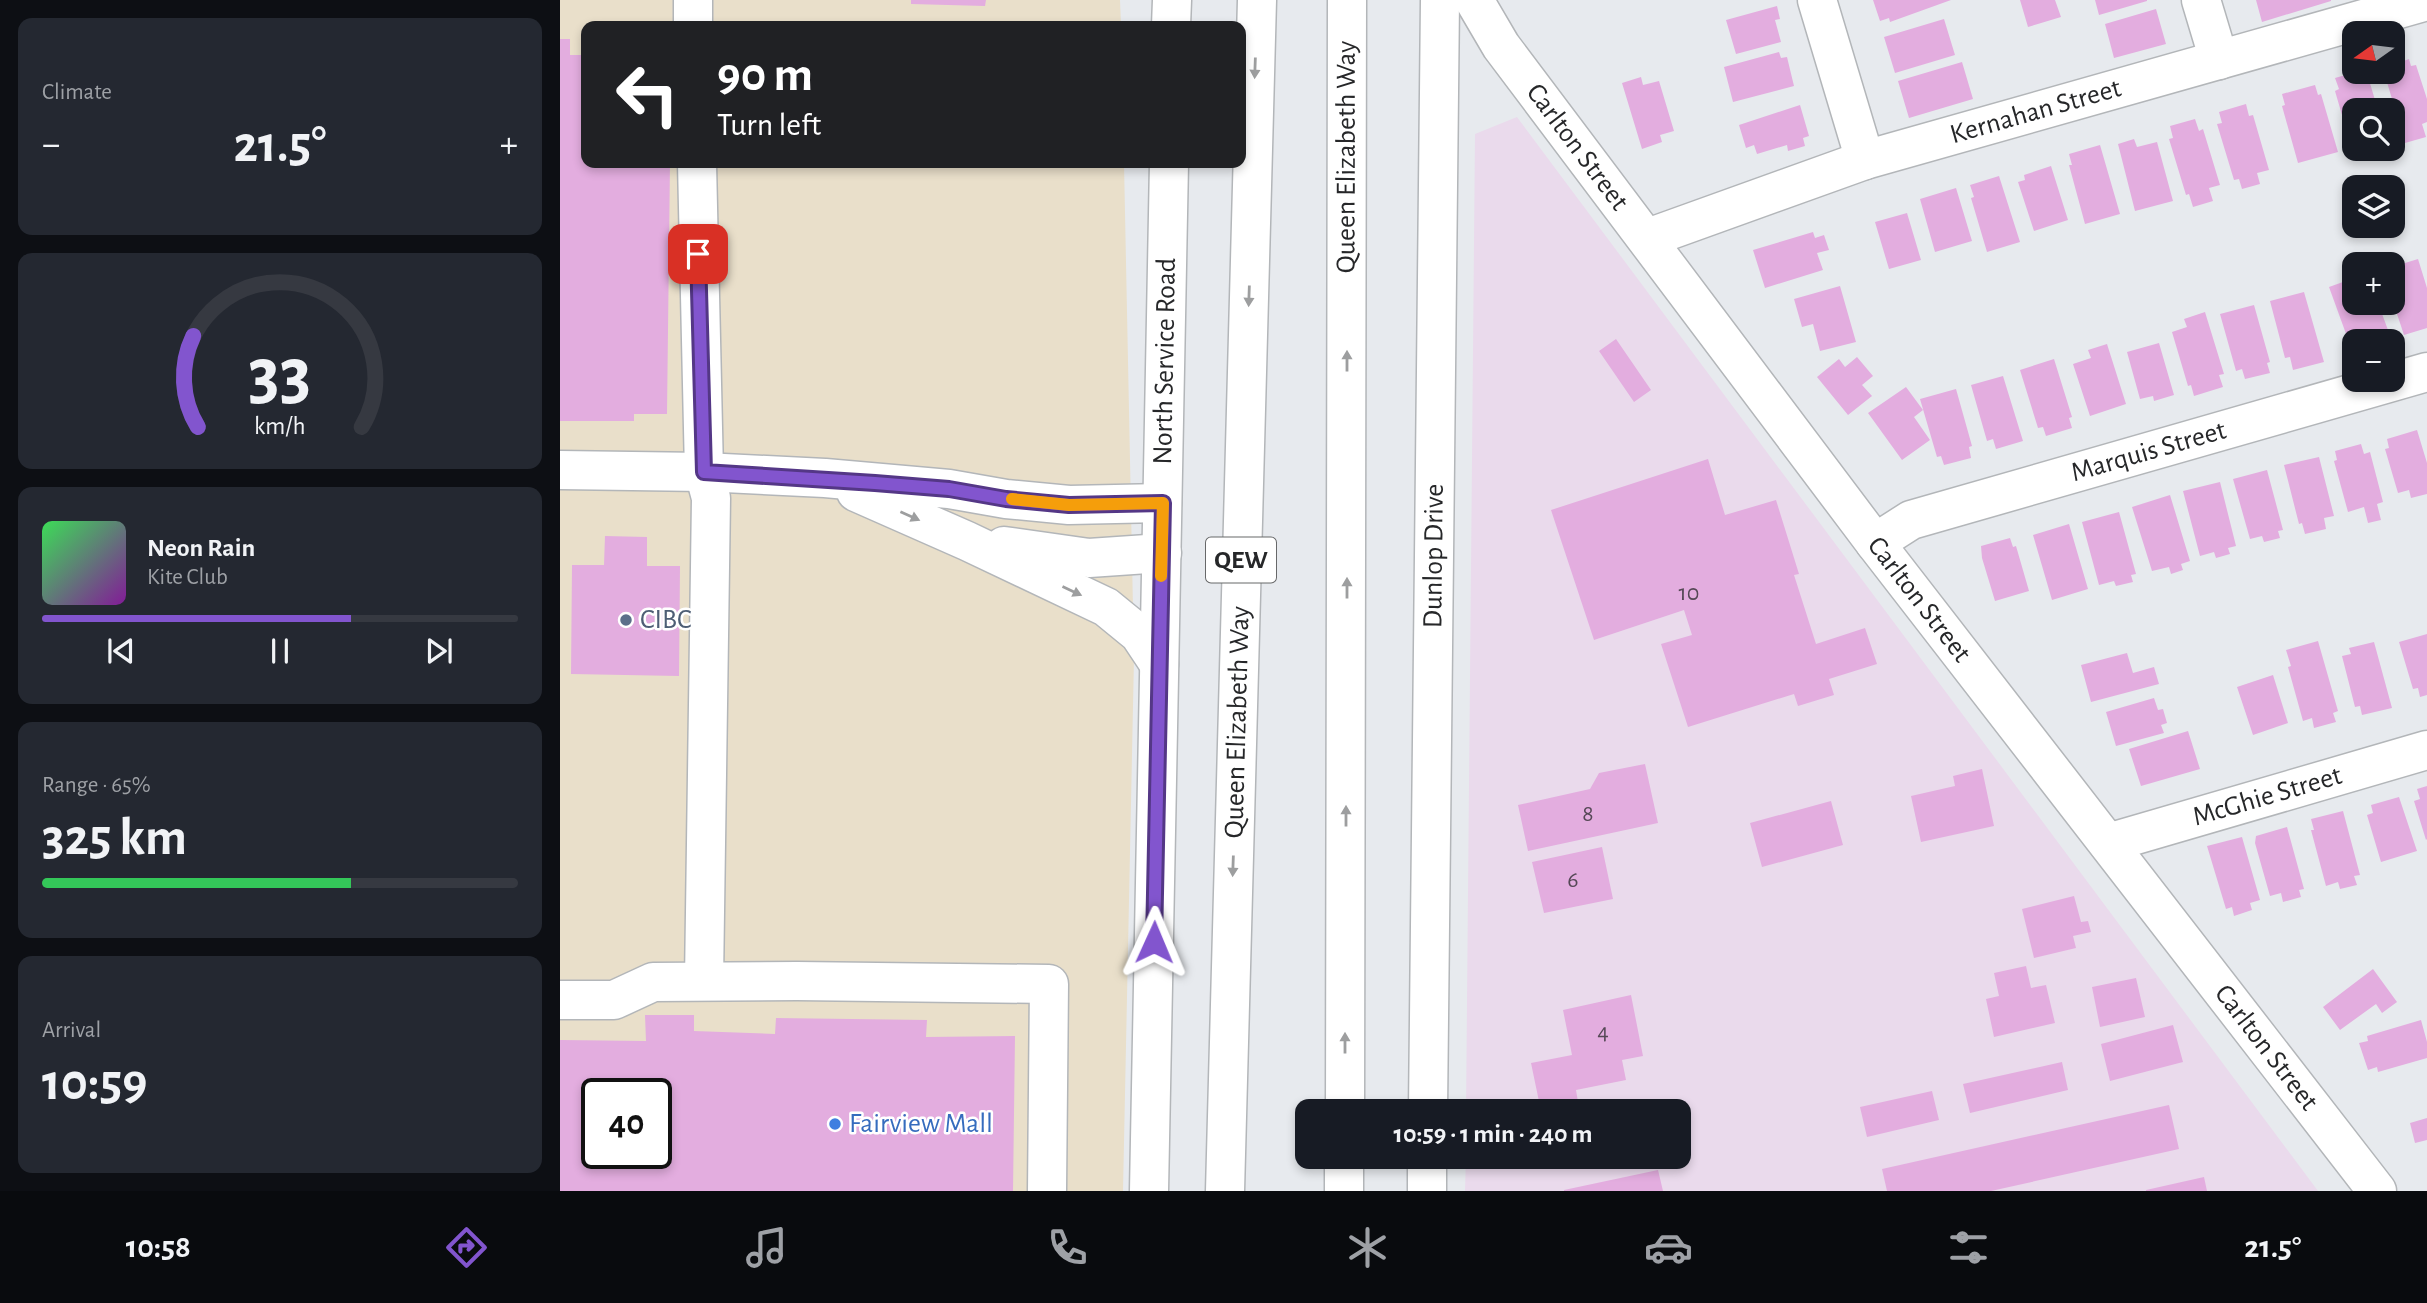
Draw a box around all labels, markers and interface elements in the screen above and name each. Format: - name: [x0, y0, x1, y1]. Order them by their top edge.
- north arrow: [2342, 21, 2404, 84]
- map controls: [2342, 21, 2405, 392]
- street label: Queen Elizabeth Way: [1333, 41, 1361, 273]
- icon: left: [602, 49, 693, 140]
- text: 90 m: [717, 51, 813, 100]
- one-way arrow: [1249, 57, 1261, 79]
- street label: Kernahan Street: [1947, 74, 2124, 149]
- street label: Carlton Street: [1521, 79, 1634, 216]
- text: Climate: [42, 81, 112, 104]
- button: search: [2342, 98, 2405, 161]
- text: Turn left: [717, 109, 821, 141]
- text: 21.5°: [234, 119, 326, 171]
- text: −: [42, 126, 60, 164]
- text: +: [500, 126, 518, 164]
- button: layers: [2342, 175, 2405, 238]
- pin: [668, 224, 728, 284]
- icon: arrive: [679, 235, 717, 273]
- button: +: [2342, 252, 2405, 315]
- street label: North Service Road: [1149, 257, 1181, 465]
- one-way arrow: [1243, 285, 1254, 307]
- button: −: [2342, 329, 2405, 392]
- text: 33: [249, 339, 311, 412]
- one-way arrow: [1341, 349, 1353, 371]
- text: km/h: [254, 414, 306, 439]
- street label: Marquis Street: [2068, 416, 2229, 487]
- street label: Dunlop Drive: [1419, 484, 1449, 628]
- one-way arrow: [900, 510, 920, 522]
- street label: Carlton Street: [1862, 532, 1976, 668]
- text: Neon Rain: [147, 535, 255, 561]
- road number: QEW: [1206, 538, 1276, 582]
- text: Kite Club: [147, 566, 228, 589]
- one-way arrow: [1341, 577, 1353, 599]
- house number: 10: [1679, 581, 1699, 605]
- one-way arrow: [1062, 586, 1083, 597]
- place label: CIBC: [640, 606, 692, 634]
- street label: Queen Elizabeth Way: [1220, 606, 1255, 839]
- marker: CIBC: [618, 612, 634, 628]
- icon: previous: [102, 632, 140, 670]
- icon: pause: [261, 632, 299, 670]
- icon: next: [420, 632, 458, 670]
- street label: McGhie Street: [2190, 762, 2345, 831]
- text: Range · 65%: [42, 774, 151, 797]
- house number: 8: [1582, 802, 1594, 826]
- one-way arrow: [1340, 804, 1352, 826]
- text: 325 km: [42, 812, 187, 864]
- one-way arrow: [1227, 855, 1239, 877]
- house number: 6: [1567, 868, 1579, 892]
- position arrow: [1117, 905, 1191, 979]
- street label: Carlton Street: [2209, 980, 2323, 1116]
- text: Arrival: [42, 1019, 101, 1042]
- house number: 4: [1597, 1020, 1609, 1044]
- one-way arrow: [1339, 1032, 1351, 1054]
- text: 10:59: [42, 1057, 147, 1109]
- speed limit sign: 40: [581, 1078, 672, 1169]
- place label: Fairview Mall: [849, 1110, 993, 1138]
- marker: Fairview Mall: [827, 1116, 843, 1132]
- text: 10:59 · 1 min · 240 m: [1394, 1121, 1592, 1147]
- icon: directions: [442, 1223, 491, 1272]
- icon: music: [742, 1223, 791, 1272]
- icon: phone: [1043, 1223, 1092, 1272]
- icon: climate: [1343, 1223, 1392, 1272]
- icon: car: [1644, 1223, 1693, 1272]
- icon: filters: [1944, 1223, 1993, 1272]
- text: 10:58: [126, 1231, 191, 1263]
- text: 21.5°: [2244, 1231, 2301, 1263]

